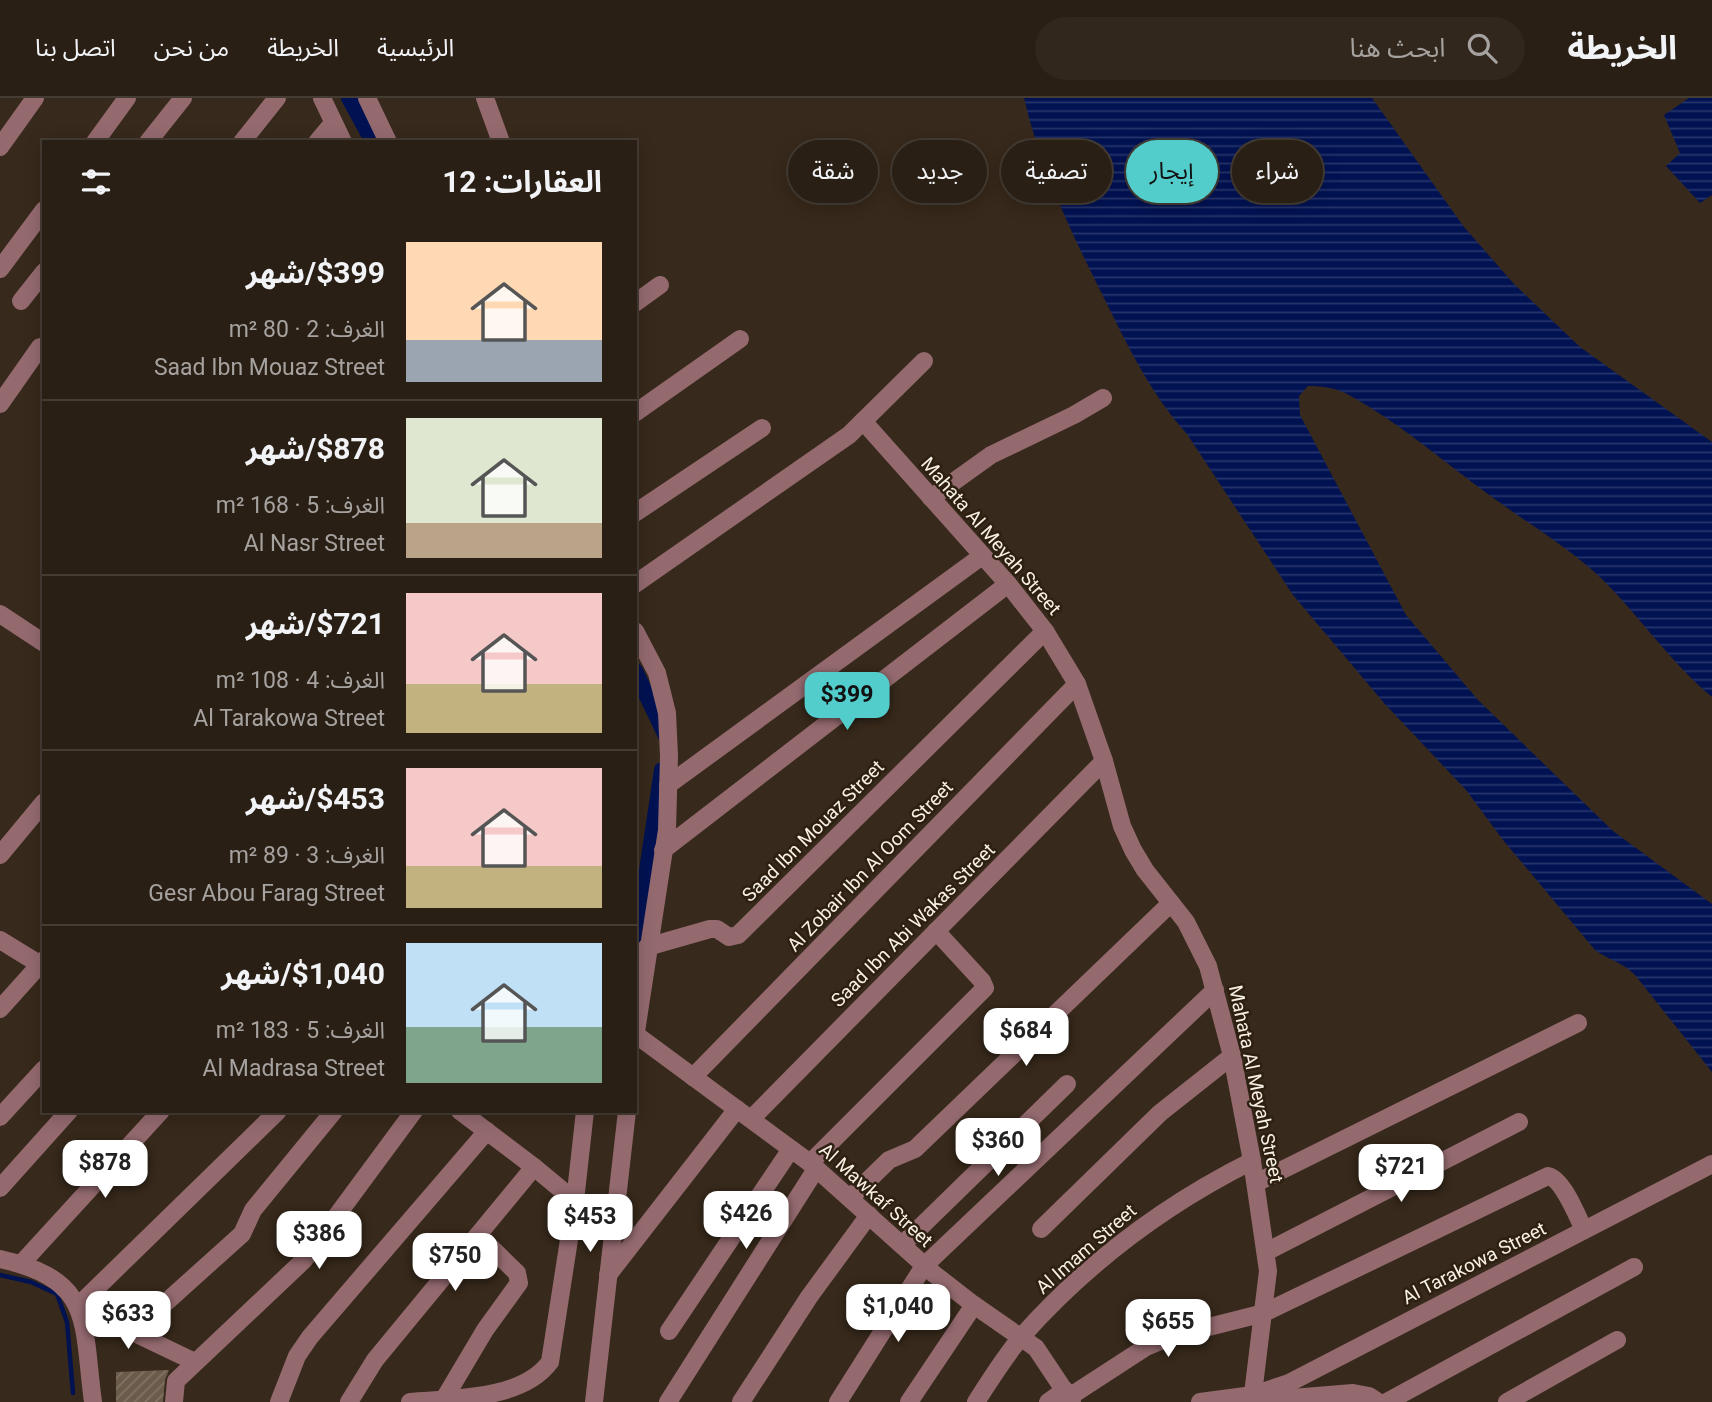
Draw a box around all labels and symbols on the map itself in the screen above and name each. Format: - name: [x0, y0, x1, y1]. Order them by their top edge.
- street label: Mahata Al Meyah Street: [916, 452, 1066, 620]
- pin: $399: [806, 672, 888, 732]
- street label: Saad Ibn Mouaz Street: [737, 755, 889, 907]
- street label: Al Zobair Ibn Al Oom Street: [782, 776, 958, 956]
- street label: Saad Ibn Abi Wakas Street: [826, 838, 1000, 1012]
- street label: Mahata Al Meyah Street: [1224, 983, 1288, 1185]
- pin: $684: [985, 1009, 1067, 1068]
- pin: $360: [957, 1118, 1039, 1178]
- street label: Al Mawkaf Street: [815, 1138, 937, 1252]
- pin: $878: [64, 1140, 146, 1200]
- pin: $721: [1360, 1144, 1442, 1204]
- pin: $426: [705, 1192, 787, 1251]
- pin: $453: [549, 1194, 631, 1254]
- street label: Al Imam Street: [1031, 1199, 1141, 1299]
- pin: $386: [278, 1212, 360, 1271]
- street label: Al Tarakowa Street: [1398, 1217, 1550, 1309]
- pin: $750: [414, 1234, 496, 1293]
- pin: $1,040: [841, 1284, 955, 1344]
- pin: $633: [87, 1292, 169, 1351]
- pin: $655: [1127, 1300, 1209, 1359]

